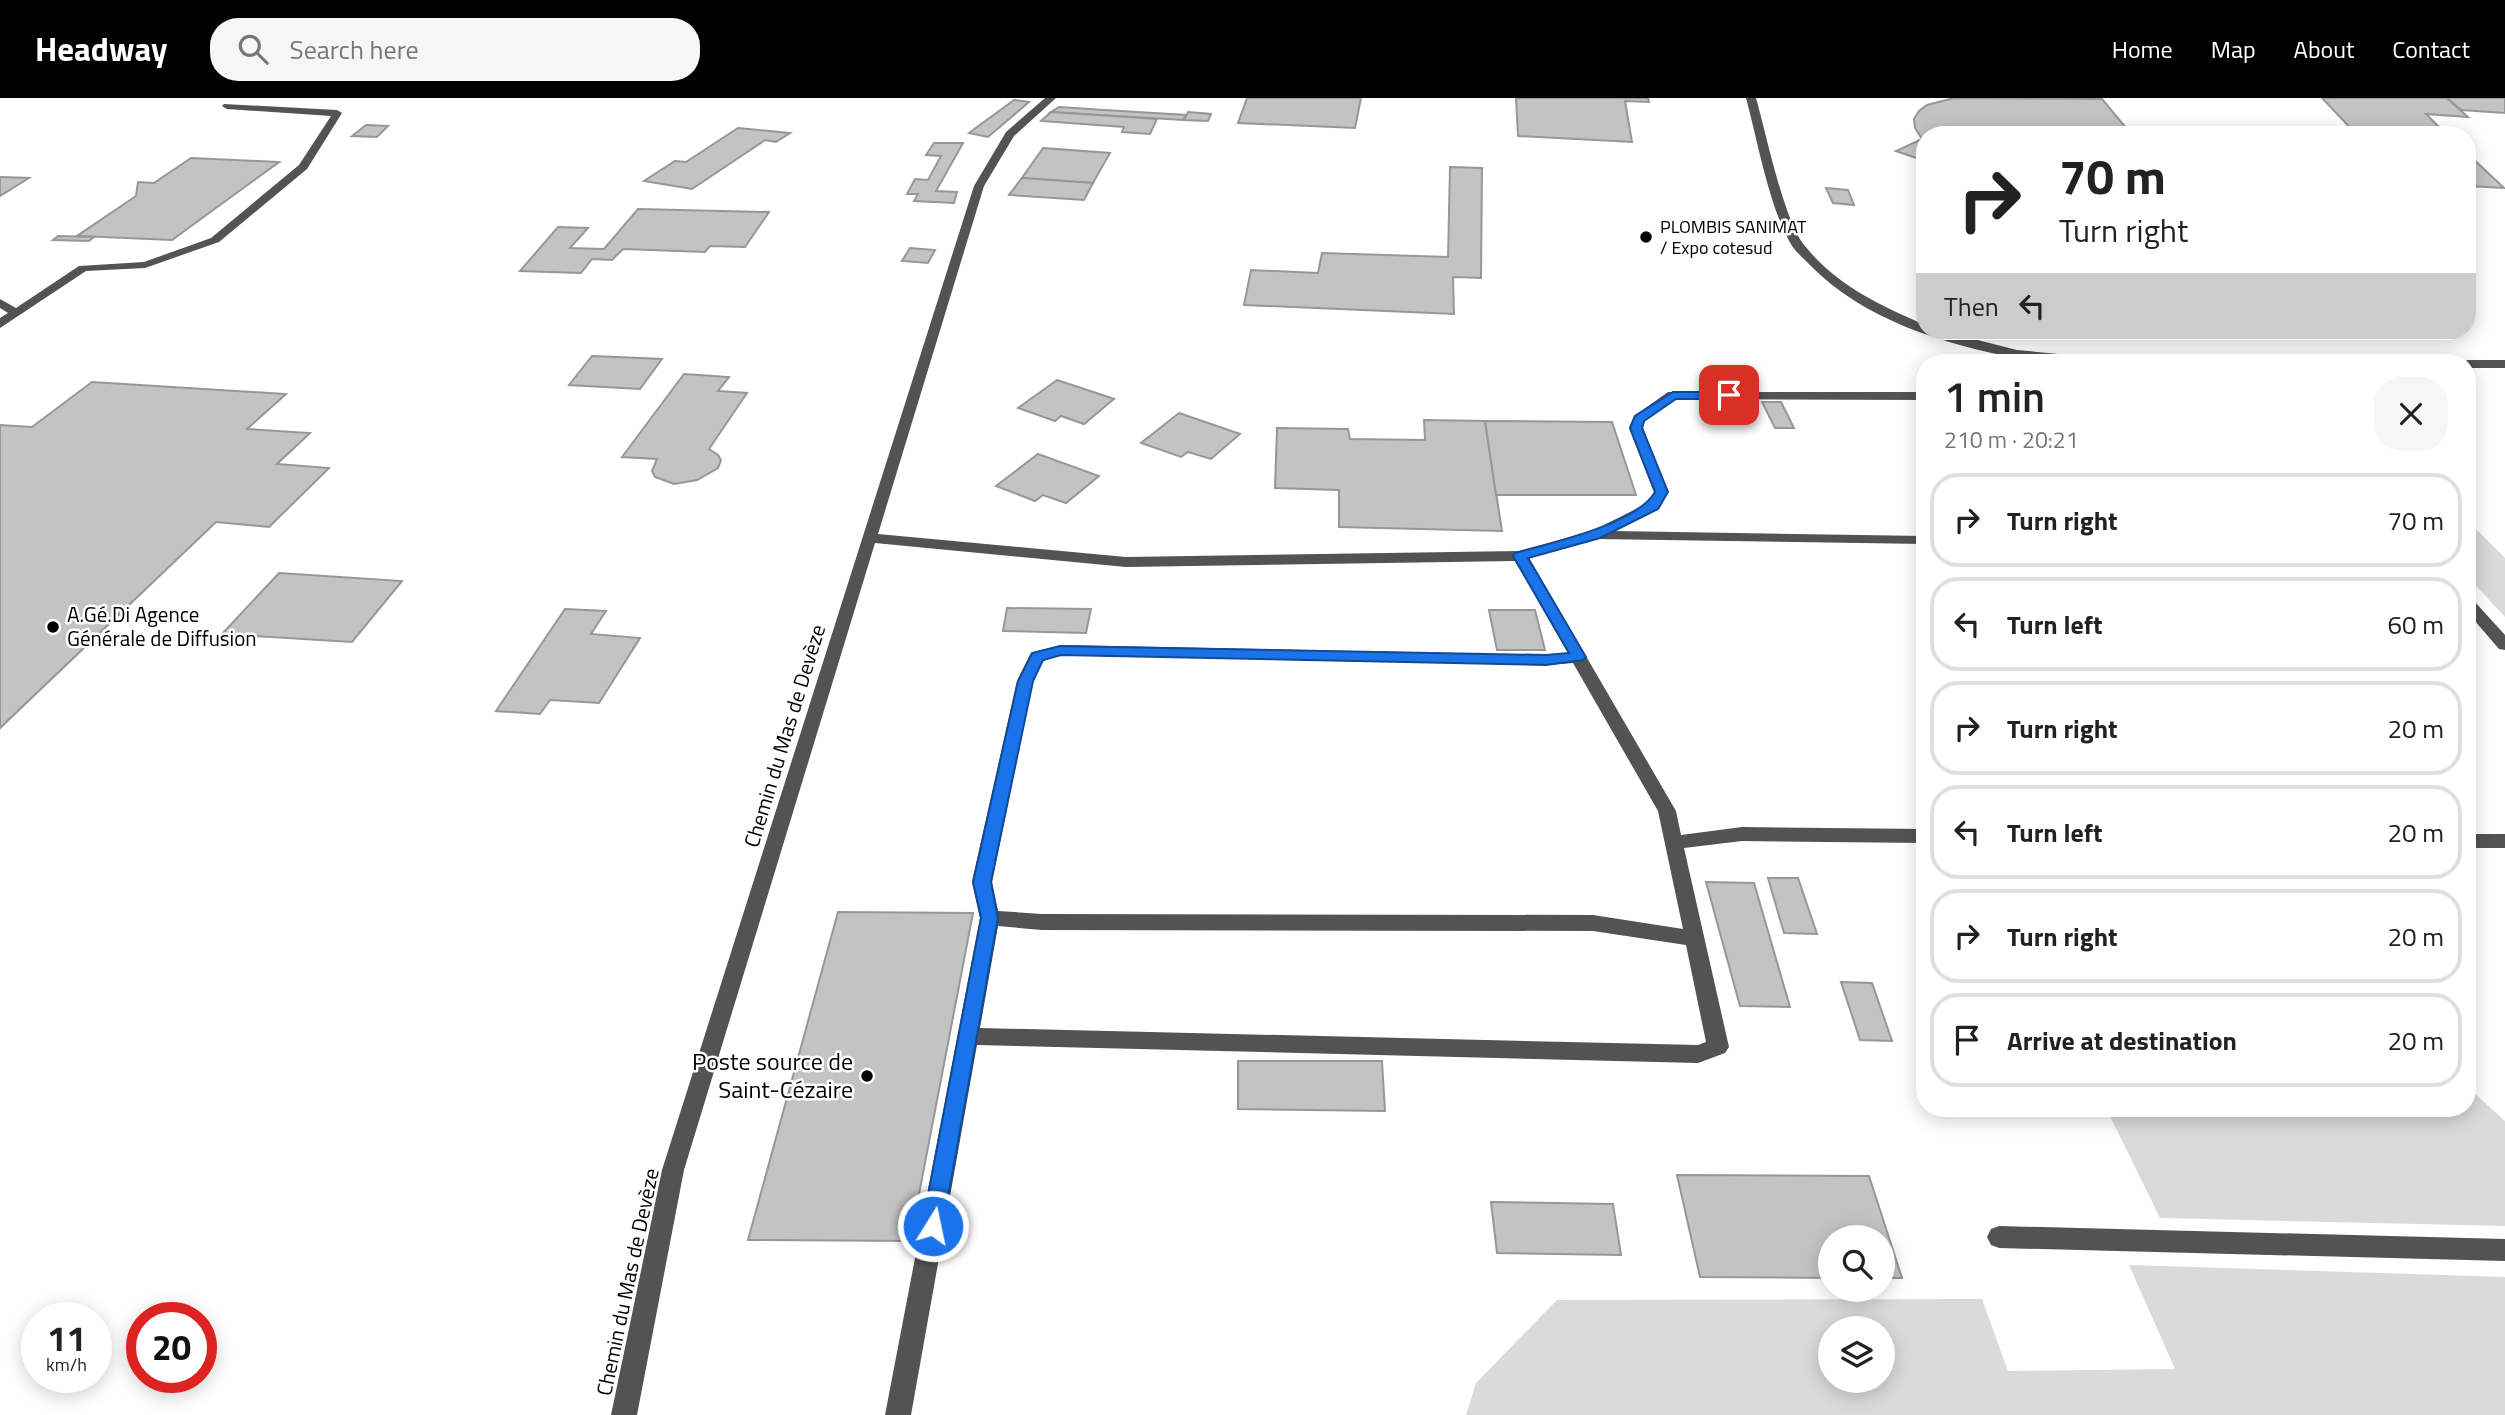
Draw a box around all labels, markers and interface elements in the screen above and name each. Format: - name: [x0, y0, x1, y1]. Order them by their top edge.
- search box: [210, 18, 700, 81]
- text: Headway: [35, 24, 168, 74]
- icon: search: [234, 30, 272, 68]
- text: Search here: [290, 30, 419, 69]
- text: Home: [2112, 31, 2173, 67]
- text: Map: [2211, 31, 2256, 67]
- text: About: [2294, 31, 2354, 67]
- text: Contact: [2392, 31, 2470, 67]
- text: 70 m: [2059, 138, 2166, 213]
- icon: right: [1944, 154, 2035, 245]
- text: Turn right: [2059, 206, 2188, 254]
- place label: PLOMBIS SANIMAT / Expo cotesud: [1660, 213, 1807, 261]
- marker: PLOMBIS SANIMAT / Expo cotesud: [1638, 229, 1654, 245]
- text: Then: [1944, 287, 1999, 326]
- icon: left: [2013, 287, 2051, 325]
- text: 1 min: [1944, 364, 2045, 428]
- pin: [1699, 365, 1759, 425]
- icon: arrive: [1710, 376, 1748, 414]
- button: close: [2374, 377, 2448, 451]
- text: 210 m · 20:21: [1944, 422, 2079, 457]
- icon: right: [1948, 501, 1986, 539]
- text: Turn right: [2007, 501, 2118, 540]
- text: 70 m: [2387, 501, 2444, 540]
- place label: A.Gé.Di Agence Générale de Diffusion: [67, 598, 257, 654]
- icon: left: [1948, 605, 1986, 643]
- text: Turn left: [2007, 605, 2102, 644]
- text: 60 m: [2387, 605, 2444, 644]
- marker: A.Gé.Di Agence Générale de Diffusion: [45, 619, 61, 635]
- street label: Chemin du Mas de Devèze: [735, 620, 833, 851]
- icon: right: [1948, 709, 1986, 747]
- text: Turn right: [2007, 709, 2118, 748]
- text: 20 m: [2387, 709, 2444, 748]
- icon: left: [1948, 813, 1986, 851]
- text: Turn left: [2007, 813, 2102, 852]
- text: 20 m: [2387, 813, 2444, 852]
- icon: right: [1948, 917, 1986, 955]
- text: Turn right: [2007, 917, 2118, 956]
- text: 20 m: [2387, 917, 2444, 956]
- icon: arrive: [1948, 1021, 1986, 1059]
- text: Arrive at destination: [2007, 1021, 2237, 1060]
- text: 20 m: [2387, 1021, 2444, 1060]
- place label: Poste source de Saint-Cézaire: [692, 1043, 853, 1107]
- marker: Poste source de Saint-Cézaire: [859, 1068, 875, 1084]
- street label: Chemin du Mas de Devèze: [587, 1165, 667, 1398]
- position arrow: [896, 1189, 970, 1263]
- map controls: [1818, 1225, 1895, 1393]
- button: search: [1818, 1225, 1895, 1302]
- speed limit sign: 20: [126, 1302, 217, 1393]
- text: 11: [47, 1311, 86, 1365]
- button: layers: [1818, 1316, 1895, 1393]
- text: km/h: [46, 1351, 87, 1378]

